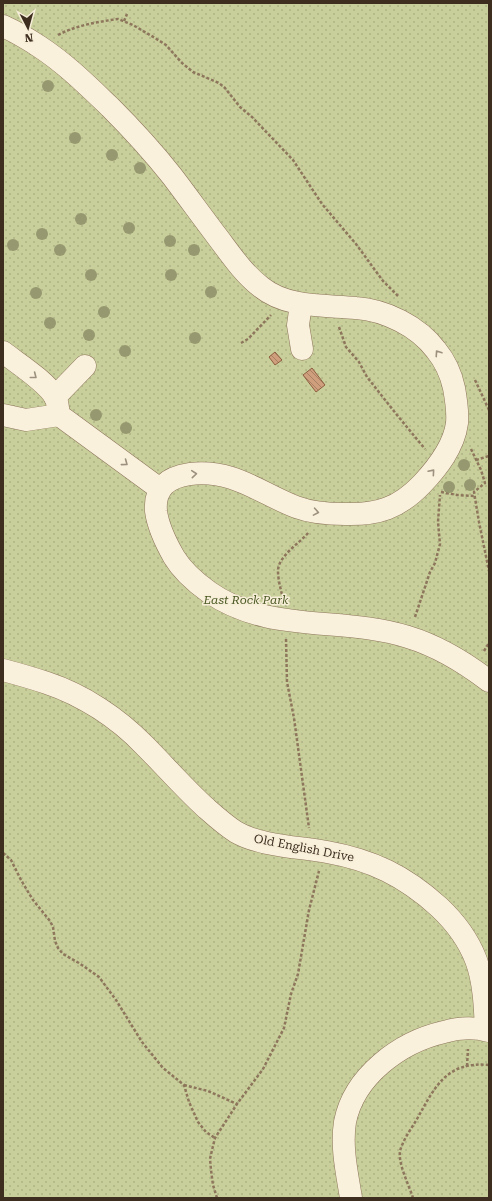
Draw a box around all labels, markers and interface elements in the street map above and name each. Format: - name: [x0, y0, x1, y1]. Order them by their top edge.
- north arrow: [8, 8, 48, 48]
- text: N: [24, 31, 34, 44]
- one-way arrow: [435, 350, 443, 357]
- one-way arrow: [29, 371, 36, 378]
- one-way arrow: [121, 459, 128, 466]
- one-way arrow: [191, 470, 197, 479]
- one-way arrow: [428, 470, 435, 477]
- one-way arrow: [313, 508, 320, 516]
- park label: East Rock Park: [202, 593, 289, 607]
- street label: Old English Drive: [253, 831, 356, 865]

